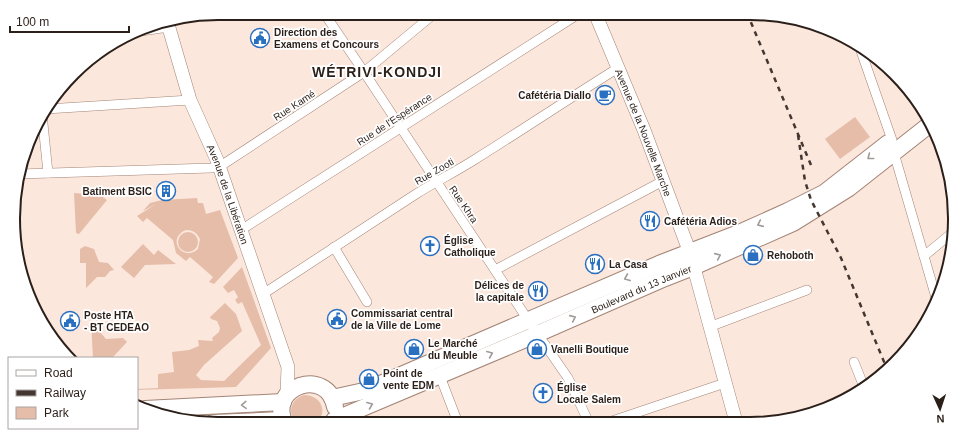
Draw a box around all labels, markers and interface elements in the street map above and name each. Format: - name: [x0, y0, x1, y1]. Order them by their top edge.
- scale bar: [10, 8, 129, 34]
- text: 100 m: [16, 15, 49, 29]
- public building icon: Direction des Examens et Concours: [249, 27, 271, 49]
- place label: Direction des Examens et Concours: [274, 27, 379, 50]
- district label: WÉTRIVI-KONDJI: [312, 64, 442, 80]
- street label: Avenue de la Nouvelle Marche: [613, 67, 673, 198]
- cafe icon: Cafétéria Diallo: [594, 84, 616, 106]
- street label: Rue Kamé: [271, 88, 317, 123]
- place label: Cafétéria Diallo: [518, 90, 591, 101]
- street label: Rue de l'Espérance: [355, 91, 434, 148]
- street label: Avenue de la Libération: [205, 143, 250, 246]
- one-way arrow: [868, 152, 875, 159]
- street label: Rue Zooti: [413, 156, 456, 187]
- building icon: Batiment BSIC: [155, 180, 177, 202]
- street label: Rue Khra: [447, 184, 480, 225]
- place label: Batiment BSIC: [83, 186, 152, 197]
- restaurant icon: Cafétéria Adios: [639, 210, 661, 232]
- place label: Cafétéria Adios: [664, 216, 737, 227]
- one-way arrow: [756, 219, 764, 227]
- place label: Église Catholique: [444, 234, 496, 258]
- church icon: Église Catholique: [419, 235, 441, 257]
- shop icon: Rehoboth: [742, 244, 764, 266]
- place label: Rehoboth: [767, 250, 814, 261]
- restaurant icon: La Casa: [584, 253, 606, 275]
- one-way arrow: [714, 253, 722, 261]
- place label: La Casa: [609, 259, 648, 270]
- street label: Boulevard du 13 Janvier: [590, 263, 694, 316]
- one-way arrow: [623, 273, 631, 281]
- place label: Délices de la capitale: [475, 280, 524, 303]
- restaurant icon: Délices de la capitale: [527, 280, 549, 302]
- public building icon: Commissariat central de la Ville de Lome: [326, 308, 348, 330]
- place label: Commissariat central de la Ville de Lome: [351, 308, 453, 331]
- public building icon: Poste HTA - BT CEDEAO: [59, 310, 81, 332]
- place label: Poste HTA - BT CEDEAO: [84, 310, 149, 333]
- one-way arrow: [569, 315, 576, 323]
- shop icon: Le Marché du Meuble: [403, 338, 425, 360]
- place label: Le Marché du Meuble: [428, 338, 478, 361]
- shop icon: Vanelli Boutique: [526, 338, 548, 360]
- place label: Vanelli Boutique: [551, 344, 629, 355]
- one-way arrow: [486, 351, 493, 359]
- legend: [8, 357, 138, 429]
- text: Road: [44, 366, 73, 380]
- shop icon: Point de vente EDM: [358, 368, 380, 390]
- place label: Point de vente EDM: [383, 368, 434, 391]
- place label: Église Locale Salem: [557, 381, 621, 405]
- church icon: Église Locale Salem: [532, 382, 554, 404]
- text: Railway: [44, 386, 86, 400]
- north arrow: [920, 389, 960, 429]
- one-way arrow: [241, 400, 247, 409]
- one-way arrow: [367, 402, 374, 410]
- text: Park: [44, 406, 70, 420]
- text: N: [936, 413, 945, 425]

